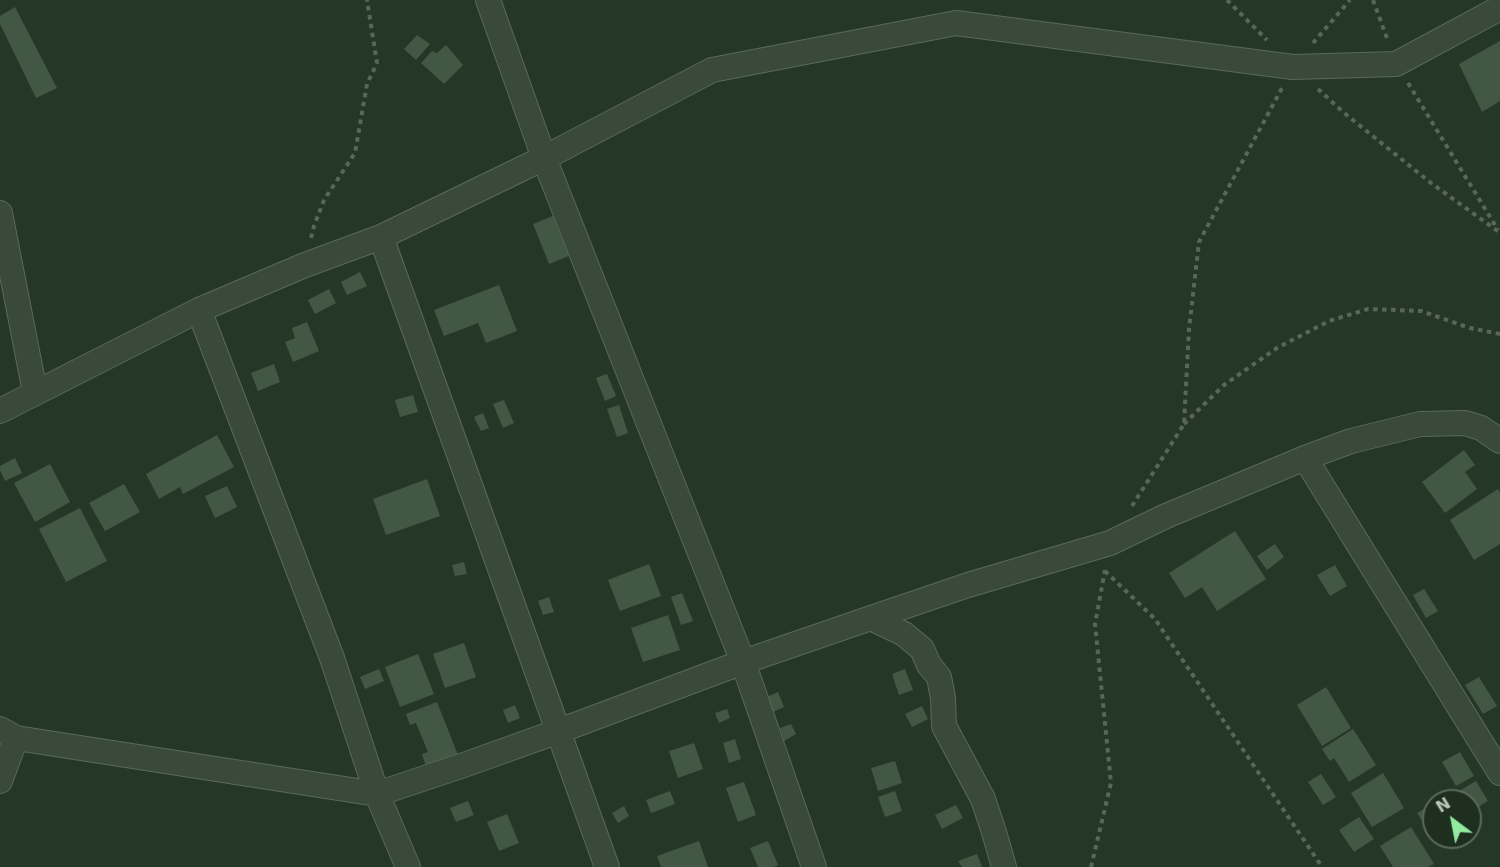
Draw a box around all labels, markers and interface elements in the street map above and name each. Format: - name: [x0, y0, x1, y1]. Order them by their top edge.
- north arrow: [1422, 789, 1482, 849]
- text: N: [1433, 793, 1454, 817]

